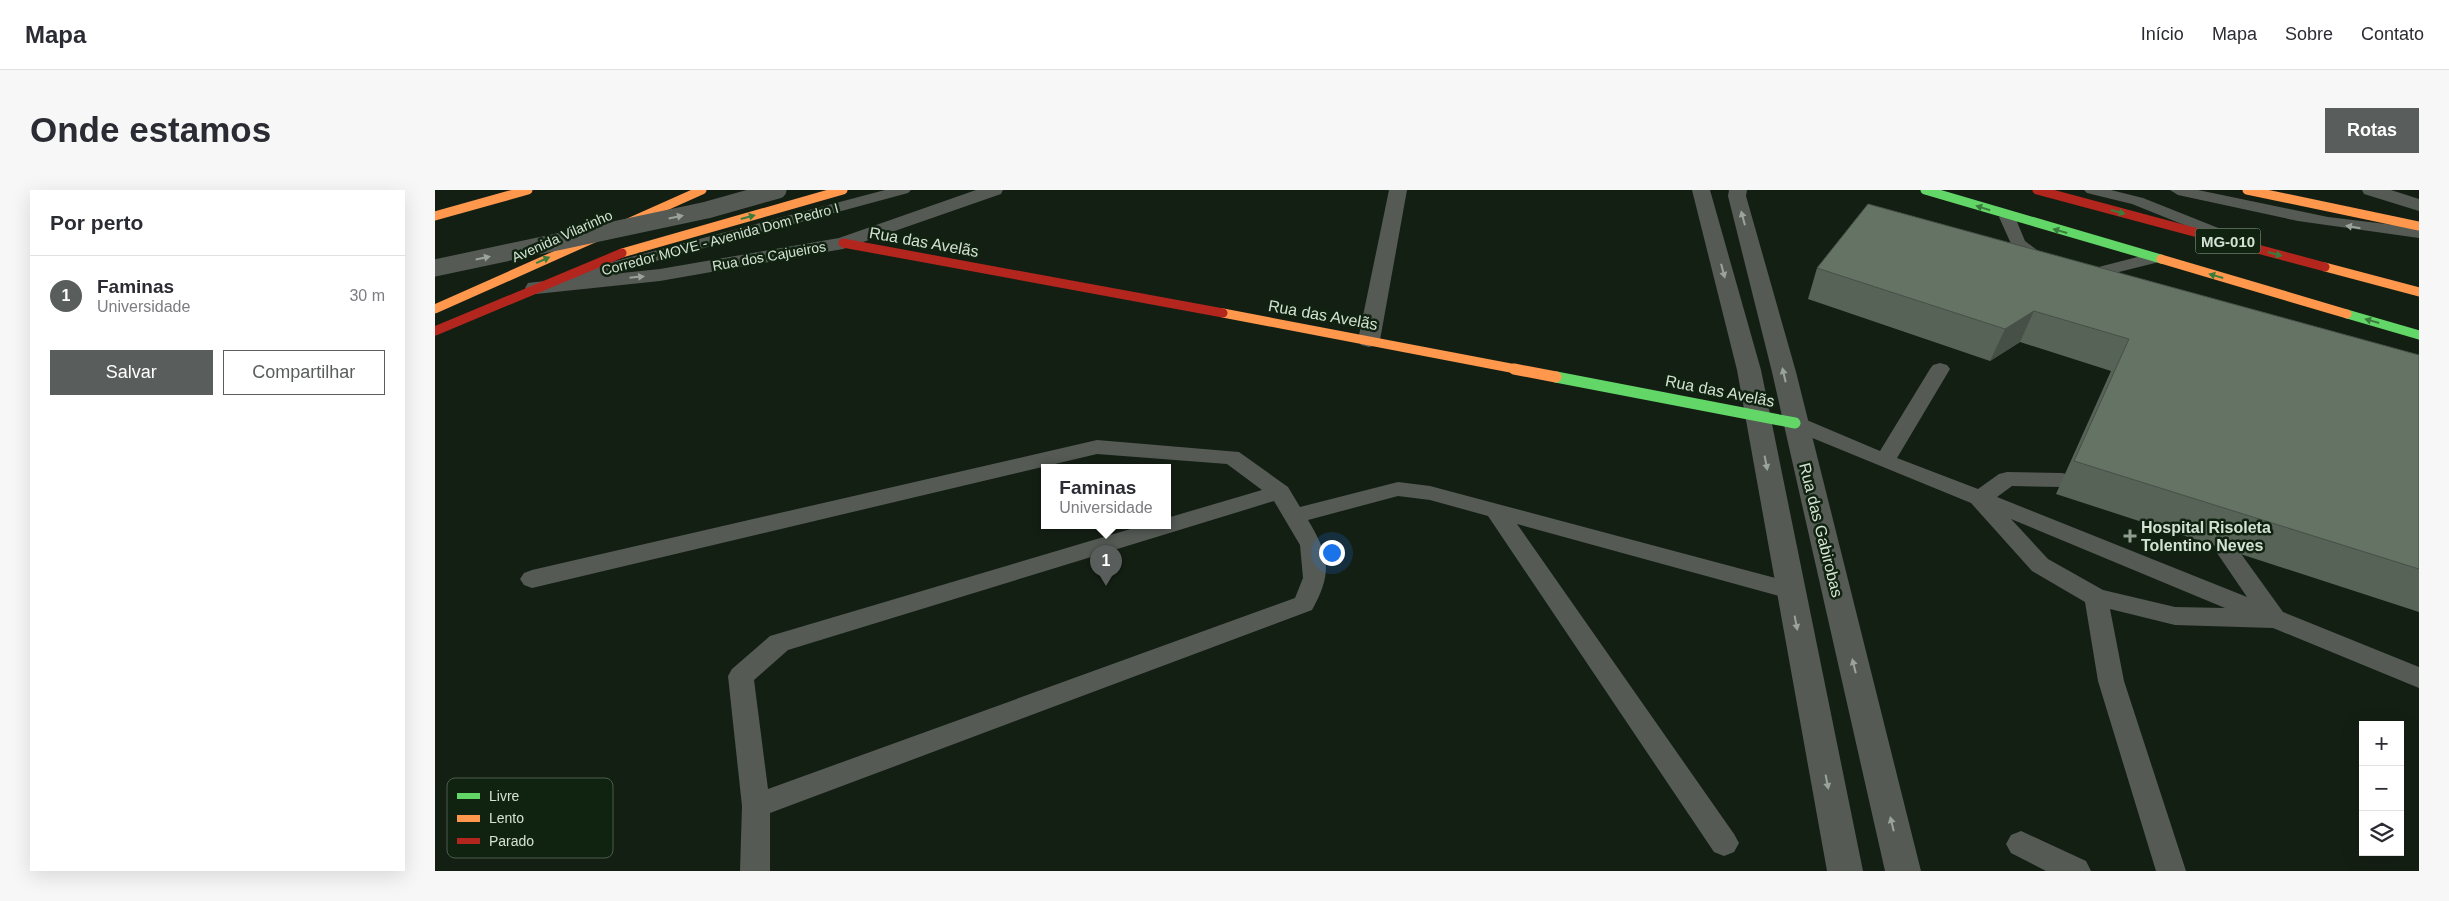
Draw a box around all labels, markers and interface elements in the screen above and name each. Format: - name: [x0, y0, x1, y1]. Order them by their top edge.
- text: Mapa: [25, 21, 86, 48]
- text: Início: [2141, 24, 2184, 44]
- text: Mapa: [2212, 24, 2257, 44]
- text: Sobre: [2285, 24, 2333, 44]
- text: Contato: [2361, 24, 2424, 44]
- button: Rotas: [2325, 108, 2419, 153]
- text: Onde estamos: [30, 110, 271, 149]
- street label: Corredor MOVE - Avenida Dom Pedro I: [600, 200, 840, 278]
- one-way arrow: [1975, 203, 1990, 211]
- street label: Avenida Vilarinho: [509, 207, 615, 265]
- one-way arrow: [2111, 208, 2126, 216]
- text: Por perto: [50, 211, 143, 234]
- one-way arrow: [1739, 211, 1747, 226]
- one-way arrow: [668, 213, 683, 221]
- one-way arrow: [741, 213, 756, 221]
- one-way arrow: [2345, 222, 2361, 230]
- street label: Rua das Avelãs: [868, 224, 980, 260]
- one-way arrow: [2052, 226, 2067, 234]
- road number: MG-010: [2195, 228, 2261, 254]
- street label: Rua dos Cajueiros: [711, 238, 827, 274]
- one-way arrow: [2268, 250, 2283, 258]
- one-way arrow: [475, 254, 490, 262]
- one-way arrow: [536, 256, 550, 264]
- one-way arrow: [1719, 263, 1727, 278]
- one-way arrow: [2208, 271, 2223, 279]
- one-way arrow: [629, 273, 645, 281]
- text: Faminas: [97, 276, 174, 297]
- text: 1: [62, 287, 70, 304]
- text: 30 m: [349, 287, 385, 304]
- street label: Rua das Avelãs: [1267, 297, 1379, 333]
- text: Universidade: [97, 298, 190, 315]
- one-way arrow: [2365, 317, 2380, 325]
- button: Salvar: [50, 350, 213, 395]
- button: Compartilhar: [223, 350, 385, 395]
- one-way arrow: [1780, 368, 1788, 383]
- street label: Rua das Avelãs: [1664, 372, 1776, 410]
- one-way arrow: [1762, 455, 1770, 471]
- street label: Rua das Gabirobas: [1796, 461, 1846, 599]
- popup: [1041, 464, 1171, 529]
- text: Faminas: [1059, 477, 1136, 498]
- text: Universidade: [1059, 499, 1153, 516]
- place label: Hospital Risoleta Tolentino Neves: [2141, 519, 2271, 554]
- marker: Hospital Risoleta Tolentino Neves: [2123, 529, 2137, 543]
- your location: [1319, 540, 1345, 566]
- pin: 1: [1090, 545, 1122, 586]
- one-way arrow: [1793, 615, 1801, 631]
- one-way arrow: [1850, 658, 1858, 673]
- map controls: [2359, 721, 2404, 856]
- button: +: [2359, 721, 2404, 766]
- button: −: [2359, 766, 2404, 811]
- one-way arrow: [1824, 775, 1832, 791]
- legend: [447, 778, 613, 858]
- text: Livre: [489, 788, 520, 804]
- text: Lento: [489, 810, 524, 826]
- button: layers: [2359, 811, 2404, 856]
- one-way arrow: [1888, 816, 1896, 831]
- text: Parado: [489, 833, 534, 849]

